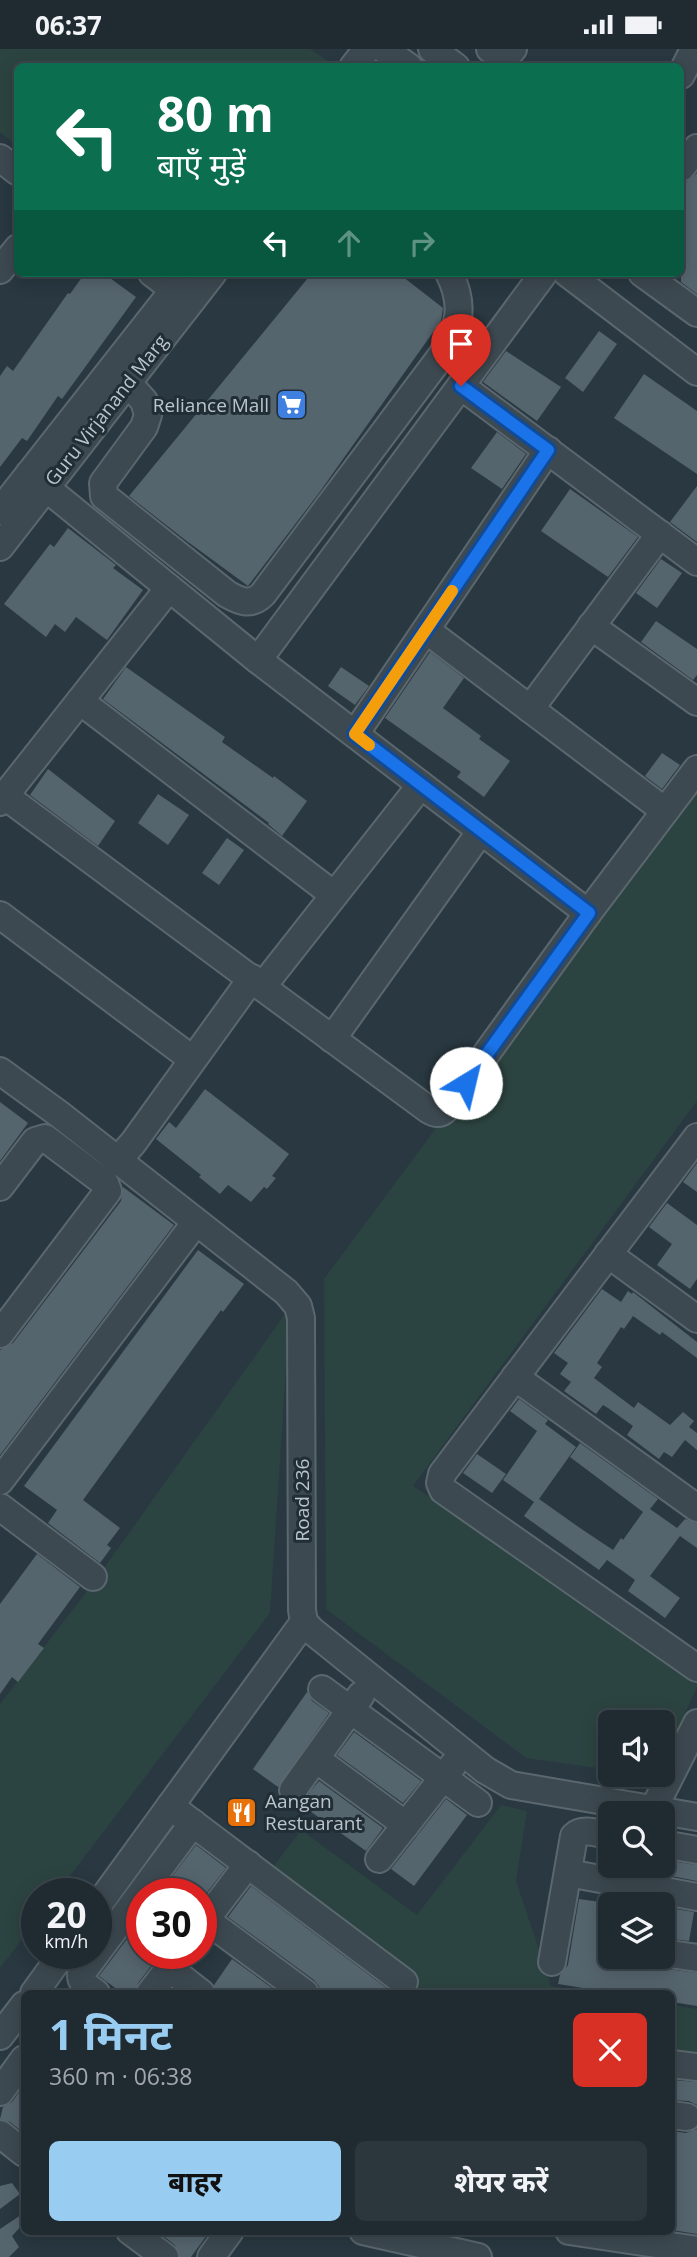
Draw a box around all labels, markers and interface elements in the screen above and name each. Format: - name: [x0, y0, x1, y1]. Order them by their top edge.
- text: 06:37: [35, 7, 102, 43]
- text: 80 m: [157, 80, 274, 146]
- icon: left: [42, 91, 133, 182]
- text: बाएँ मुड़ें: [157, 143, 246, 186]
- icon: left: [257, 224, 295, 262]
- icon: ahead: [330, 224, 368, 262]
- icon: right: [403, 224, 441, 262]
- pin: [431, 314, 491, 386]
- icon: arrive: [442, 325, 480, 363]
- street label: Guru Virjanand Marg: [39, 329, 173, 491]
- supermarket icon: Reliance Mall: [275, 388, 309, 422]
- place label: Reliance Mall: [153, 392, 269, 418]
- position arrow: [429, 1046, 503, 1120]
- street label: Road 236: [289, 1459, 315, 1541]
- map controls: [598, 1710, 675, 1969]
- button: sound: [598, 1710, 675, 1787]
- place label: Aangan Restuarant: [265, 1788, 362, 1836]
- restaurant icon: Aangan Restuarant: [225, 1795, 259, 1829]
- button: search: [598, 1801, 675, 1878]
- speed limit sign: 30: [126, 1878, 217, 1969]
- text: 20: [46, 1891, 87, 1938]
- button: layers: [598, 1892, 675, 1969]
- text: km/h: [45, 1929, 88, 1953]
- text: 1 मिनट: [49, 2005, 172, 2062]
- button: close: [573, 2013, 647, 2087]
- text: 360 m · 06:38: [49, 2060, 192, 2092]
- button: बाहर: [49, 2141, 341, 2221]
- button: शेयर करें: [355, 2141, 647, 2221]

